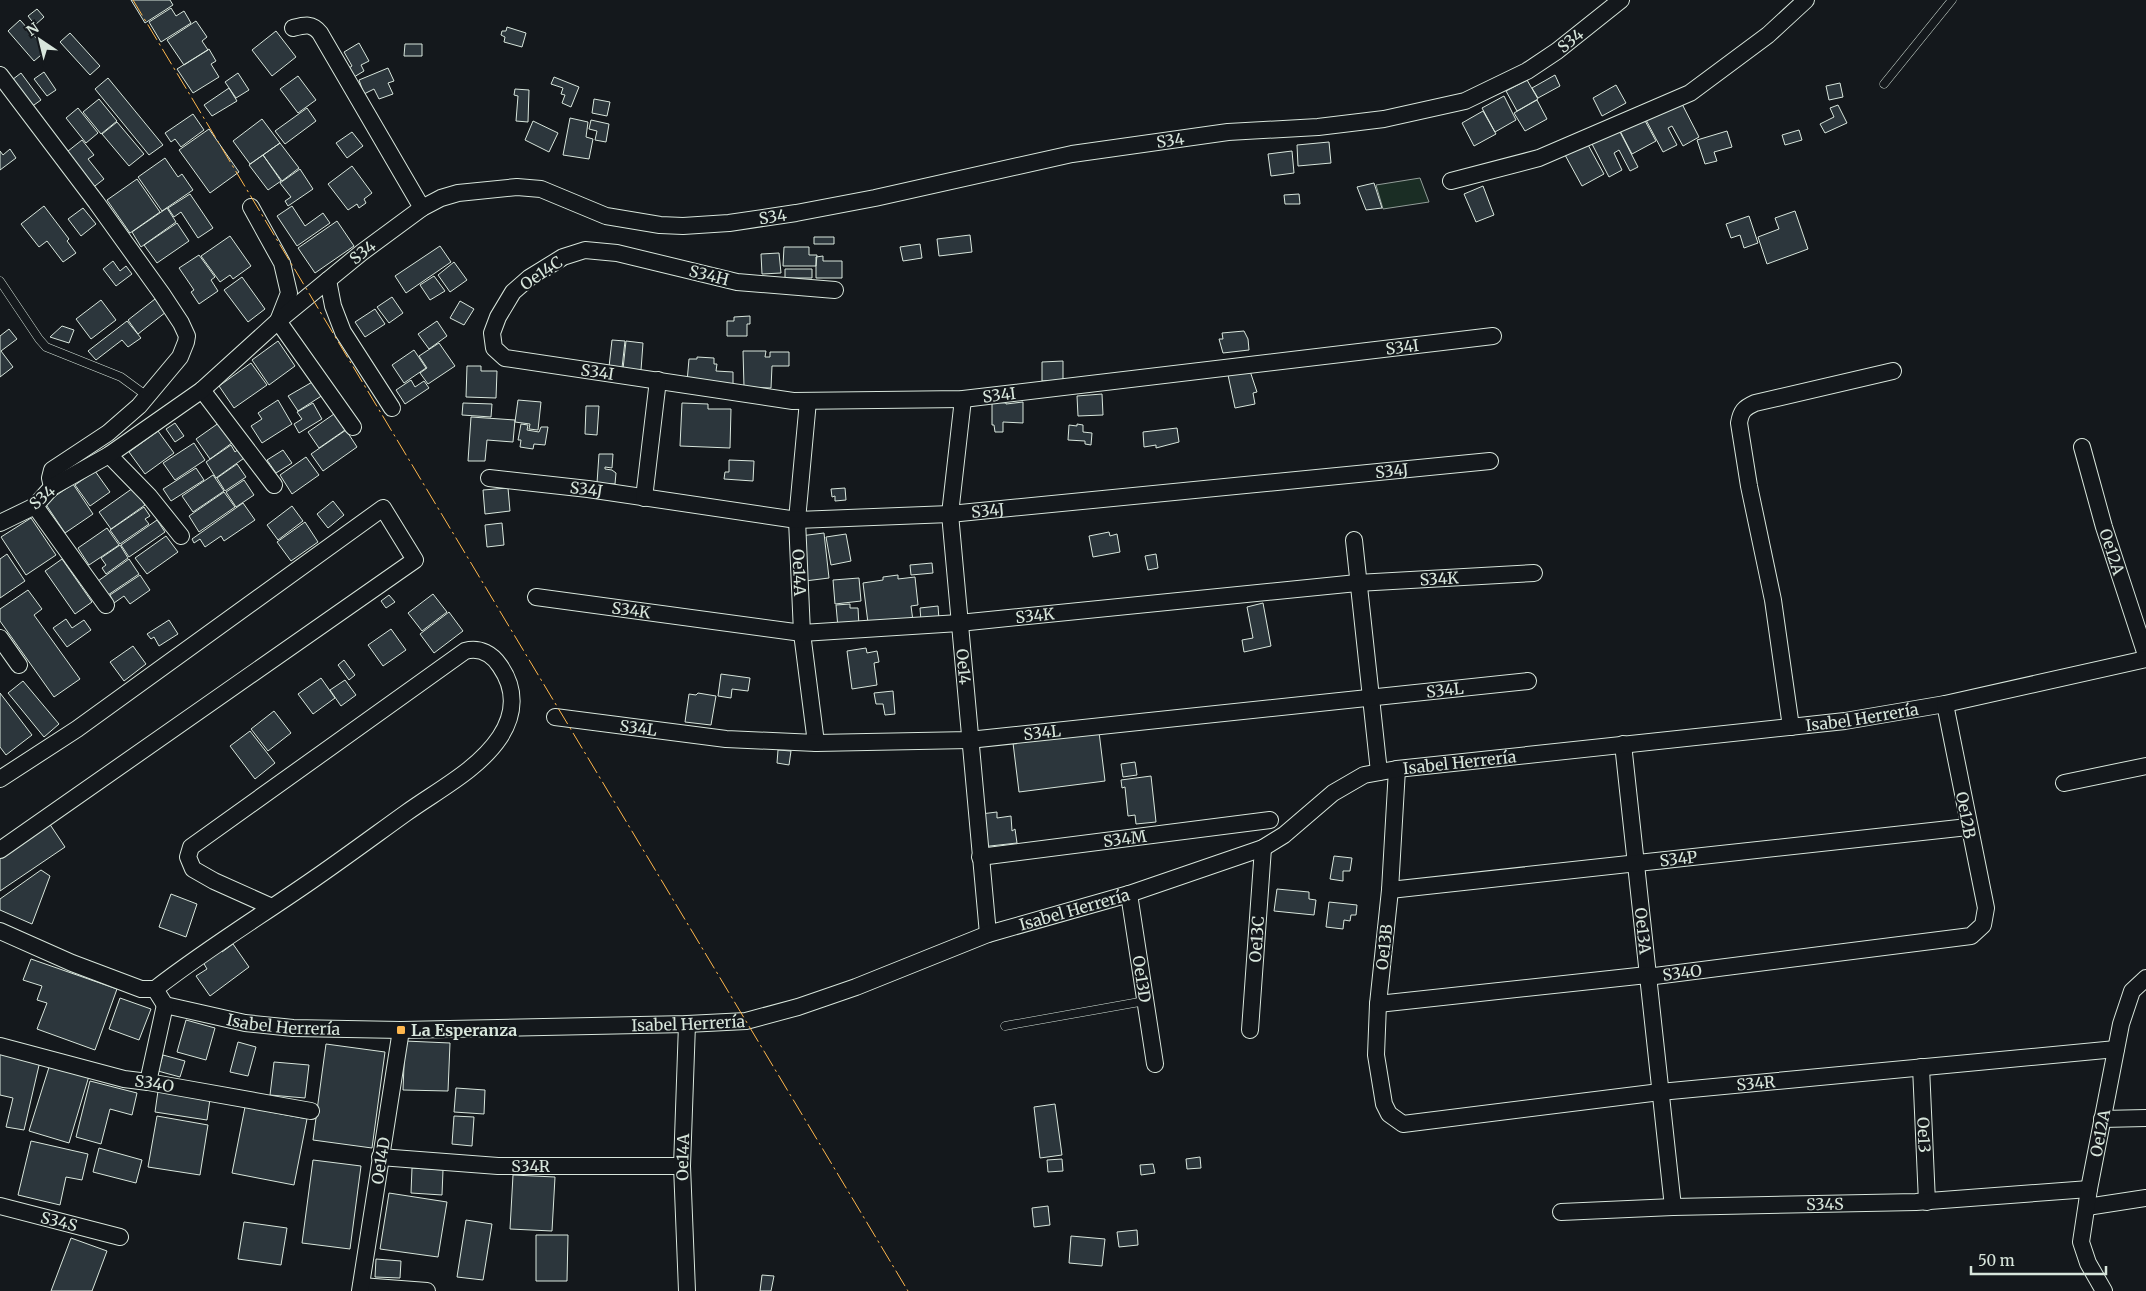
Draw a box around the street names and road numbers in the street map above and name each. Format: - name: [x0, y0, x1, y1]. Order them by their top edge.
- street label: S34: [1553, 24, 1588, 57]
- street label: S34: [1155, 128, 1186, 152]
- street label: S34: [757, 205, 788, 228]
- street label: S34: [345, 235, 380, 268]
- street label: Oe14C: [516, 252, 566, 294]
- street label: S34H: [687, 260, 731, 290]
- street label: S34I: [1384, 335, 1420, 359]
- street label: S34I: [579, 359, 616, 384]
- street label: S34I: [981, 383, 1017, 407]
- street label: S34J: [1374, 459, 1409, 482]
- street label: S34J: [569, 477, 604, 501]
- street label: S34: [25, 480, 59, 514]
- street label: S34J: [970, 499, 1005, 522]
- street label: Oe12A: [2095, 526, 2129, 578]
- street label: Oe14A: [788, 548, 810, 597]
- street label: S34K: [1419, 567, 1460, 589]
- street label: S34K: [610, 597, 652, 622]
- street label: S34K: [1014, 603, 1056, 627]
- street label: Oe14: [952, 648, 975, 686]
- street label: S34L: [1425, 678, 1465, 702]
- street label: Isabel Herrería: [1805, 699, 1920, 735]
- street label: S34L: [618, 715, 658, 740]
- street label: S34L: [1022, 720, 1062, 744]
- street label: Isabel Herrería: [1402, 746, 1518, 778]
- street label: Oe12B: [1952, 790, 1980, 840]
- street label: S34M: [1102, 826, 1148, 851]
- street label: S34P: [1658, 847, 1698, 871]
- street label: Isabel Herrería: [1017, 884, 1132, 935]
- street label: Oe13A: [1631, 907, 1656, 956]
- street label: Oe13C: [1245, 915, 1268, 963]
- street label: Oe13B: [1372, 923, 1396, 971]
- street label: Oe13D: [1129, 954, 1155, 1004]
- street label: S34O: [1661, 960, 1703, 985]
- street label: Isabel Herrería: [225, 1009, 341, 1039]
- street label: Isabel Herrería: [631, 1011, 746, 1035]
- street label: S34O: [134, 1070, 176, 1097]
- street label: S34R: [1735, 1071, 1777, 1095]
- street label: Oe12A: [2085, 1107, 2114, 1158]
- street label: Oe13: [1913, 1117, 1935, 1153]
- street label: Oe14A: [672, 1133, 693, 1181]
- street label: Oe14D: [367, 1136, 394, 1186]
- street label: S34R: [511, 1156, 551, 1176]
- street label: S34S: [1806, 1193, 1844, 1214]
- street label: S34S: [38, 1207, 80, 1236]

